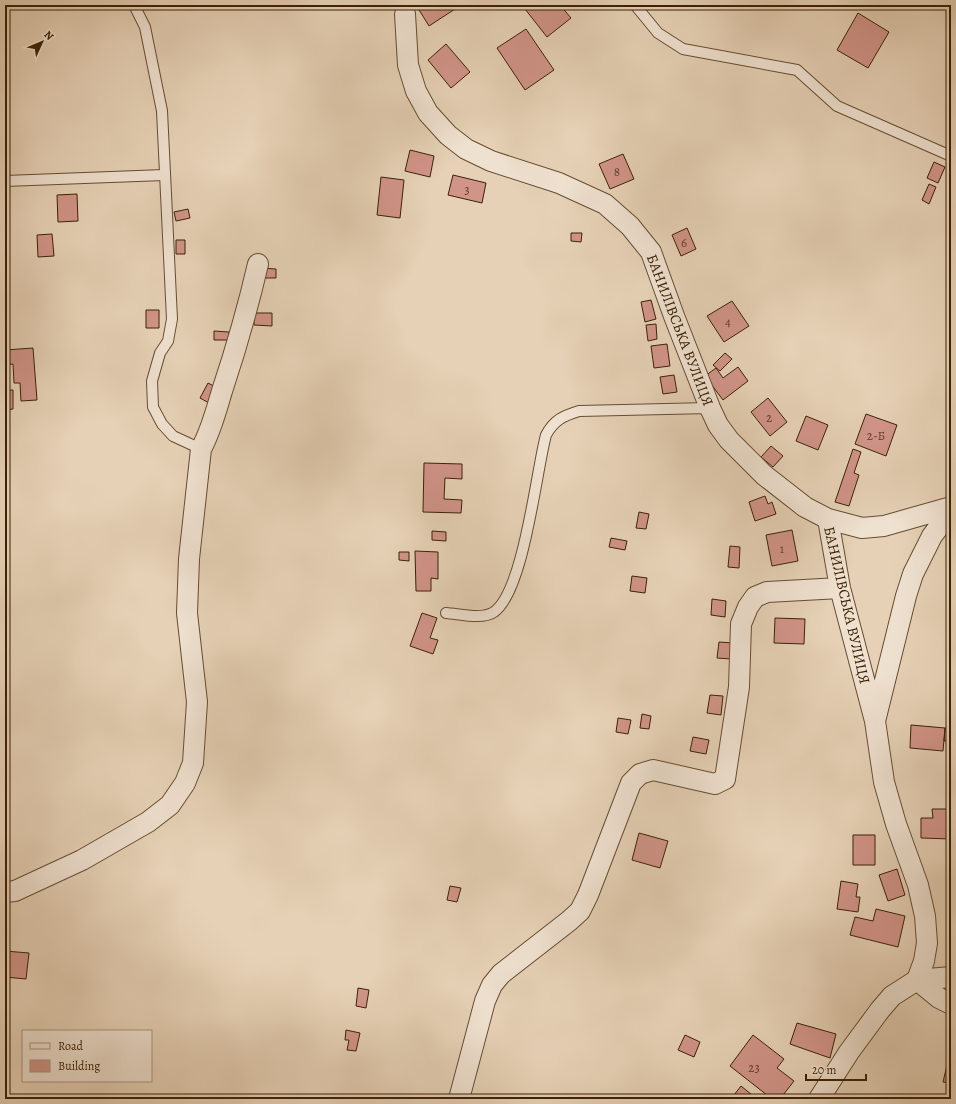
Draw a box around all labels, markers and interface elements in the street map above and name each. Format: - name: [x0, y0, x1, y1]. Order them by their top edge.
- north arrow: [22, 22, 62, 62]
- text: N: [41, 27, 57, 43]
- house number: 8: [614, 163, 620, 180]
- house number: 3: [464, 181, 470, 198]
- house number: 6: [681, 234, 687, 251]
- street label: БАНИЛІВСЬКА ВУЛИЦЯ: [642, 251, 718, 409]
- house number: 4: [725, 313, 731, 330]
- house number: 2: [766, 409, 772, 426]
- house number: 2-Б: [867, 427, 885, 444]
- street label: БАНИЛІВСЬКА ВУЛИЦЯ: [819, 524, 875, 686]
- house number: 1: [780, 540, 785, 557]
- legend: [22, 1030, 152, 1082]
- text: Road: [58, 1038, 84, 1054]
- scale bar: [806, 1056, 866, 1082]
- text: Building: [58, 1058, 100, 1074]
- house number: 23: [748, 1059, 760, 1076]
- text: 20 m: [812, 1062, 836, 1078]

